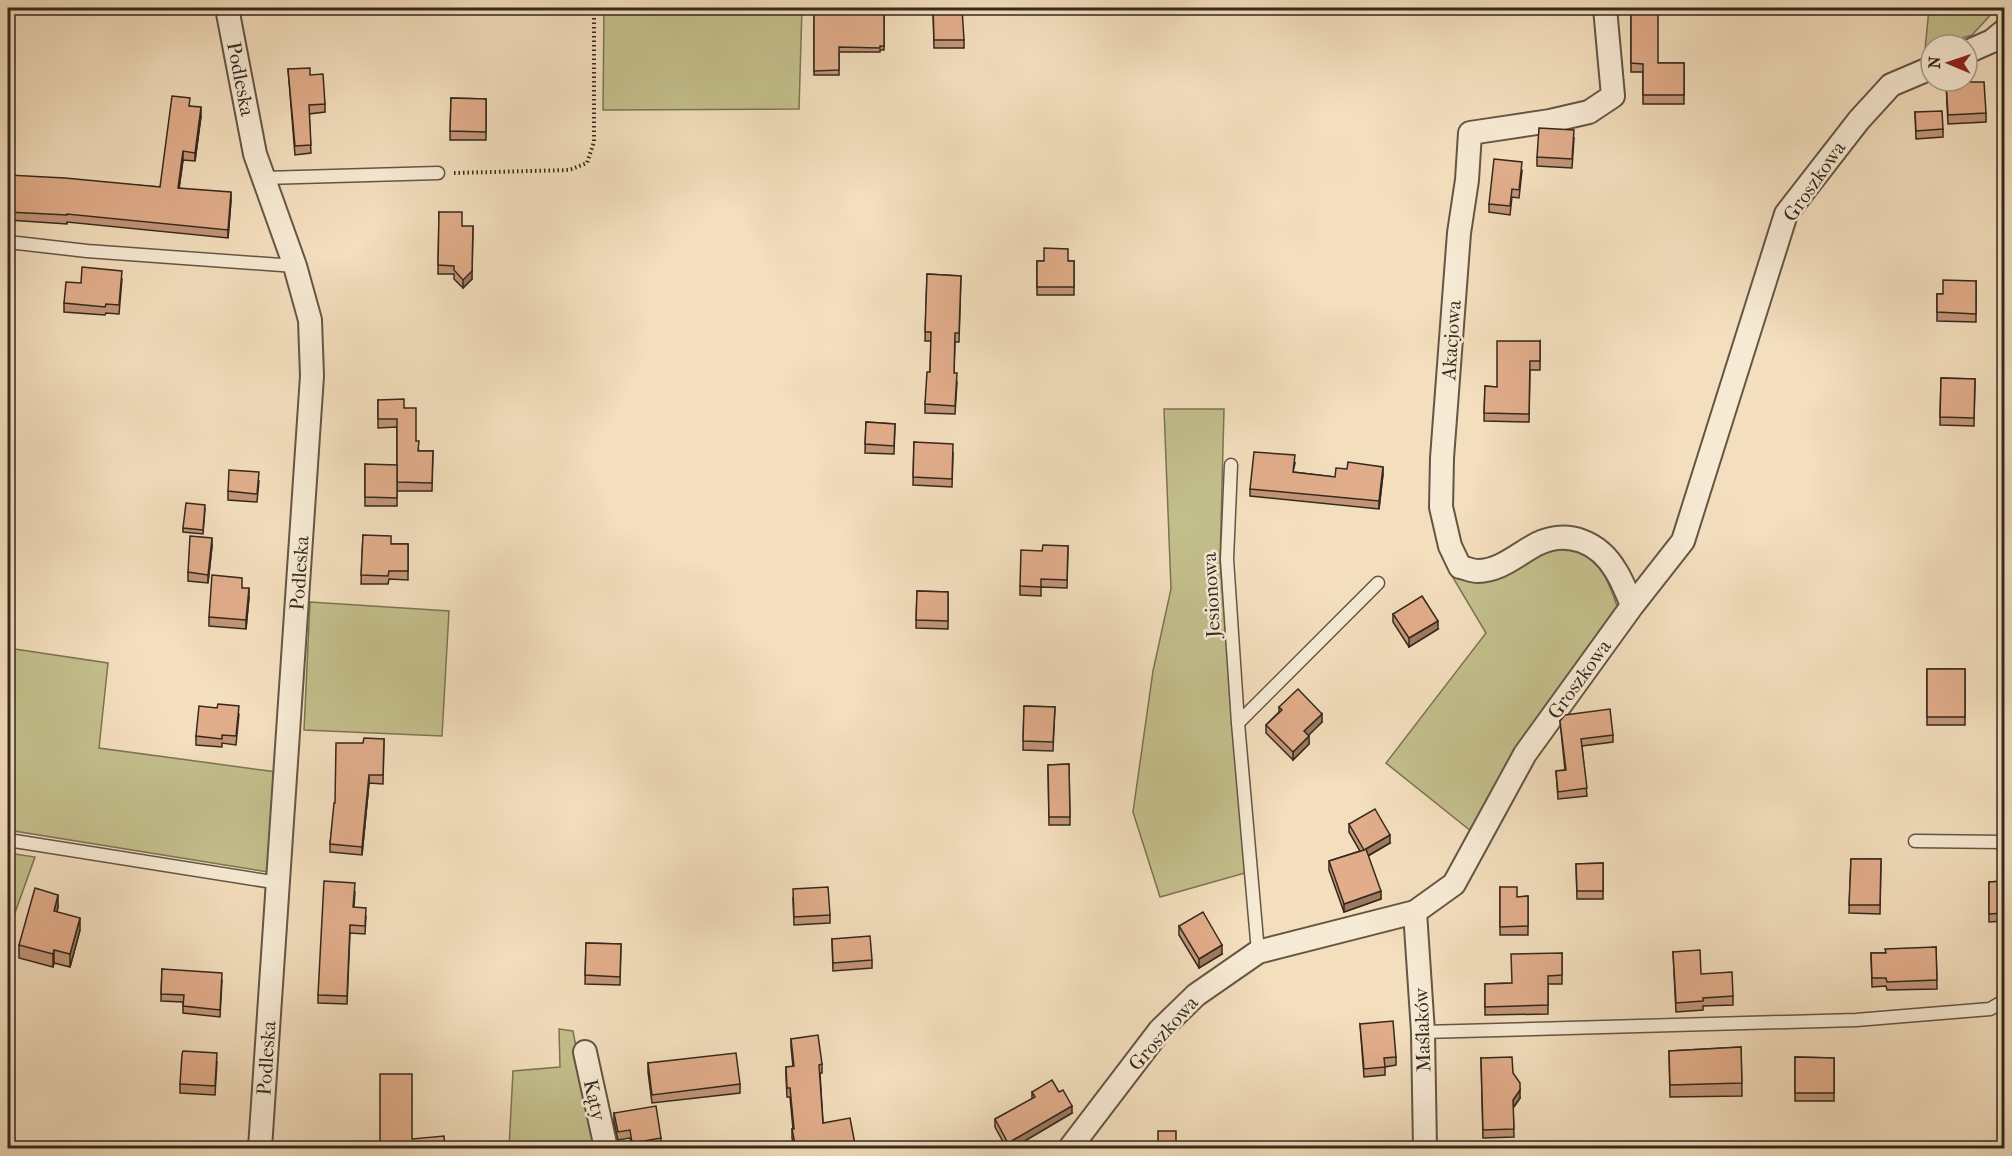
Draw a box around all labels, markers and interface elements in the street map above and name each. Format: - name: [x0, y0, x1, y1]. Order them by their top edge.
- north arrow: [1919, 33, 1979, 93]
- street label: Podleska: [222, 40, 259, 119]
- text: N: [1925, 55, 1944, 69]
- street label: Groszkowa: [1778, 136, 1851, 226]
- street label: Akacjowa: [1437, 299, 1466, 382]
- street label: Podleska: [285, 534, 314, 611]
- street label: Jesionowa: [1198, 551, 1225, 640]
- street label: Groszkowa: [1543, 634, 1616, 723]
- street label: Maślaków: [1409, 986, 1435, 1072]
- street label: Groszkowa: [1124, 991, 1203, 1075]
- street label: Podleska: [252, 1019, 281, 1096]
- street label: Kąty: [579, 1077, 611, 1124]

